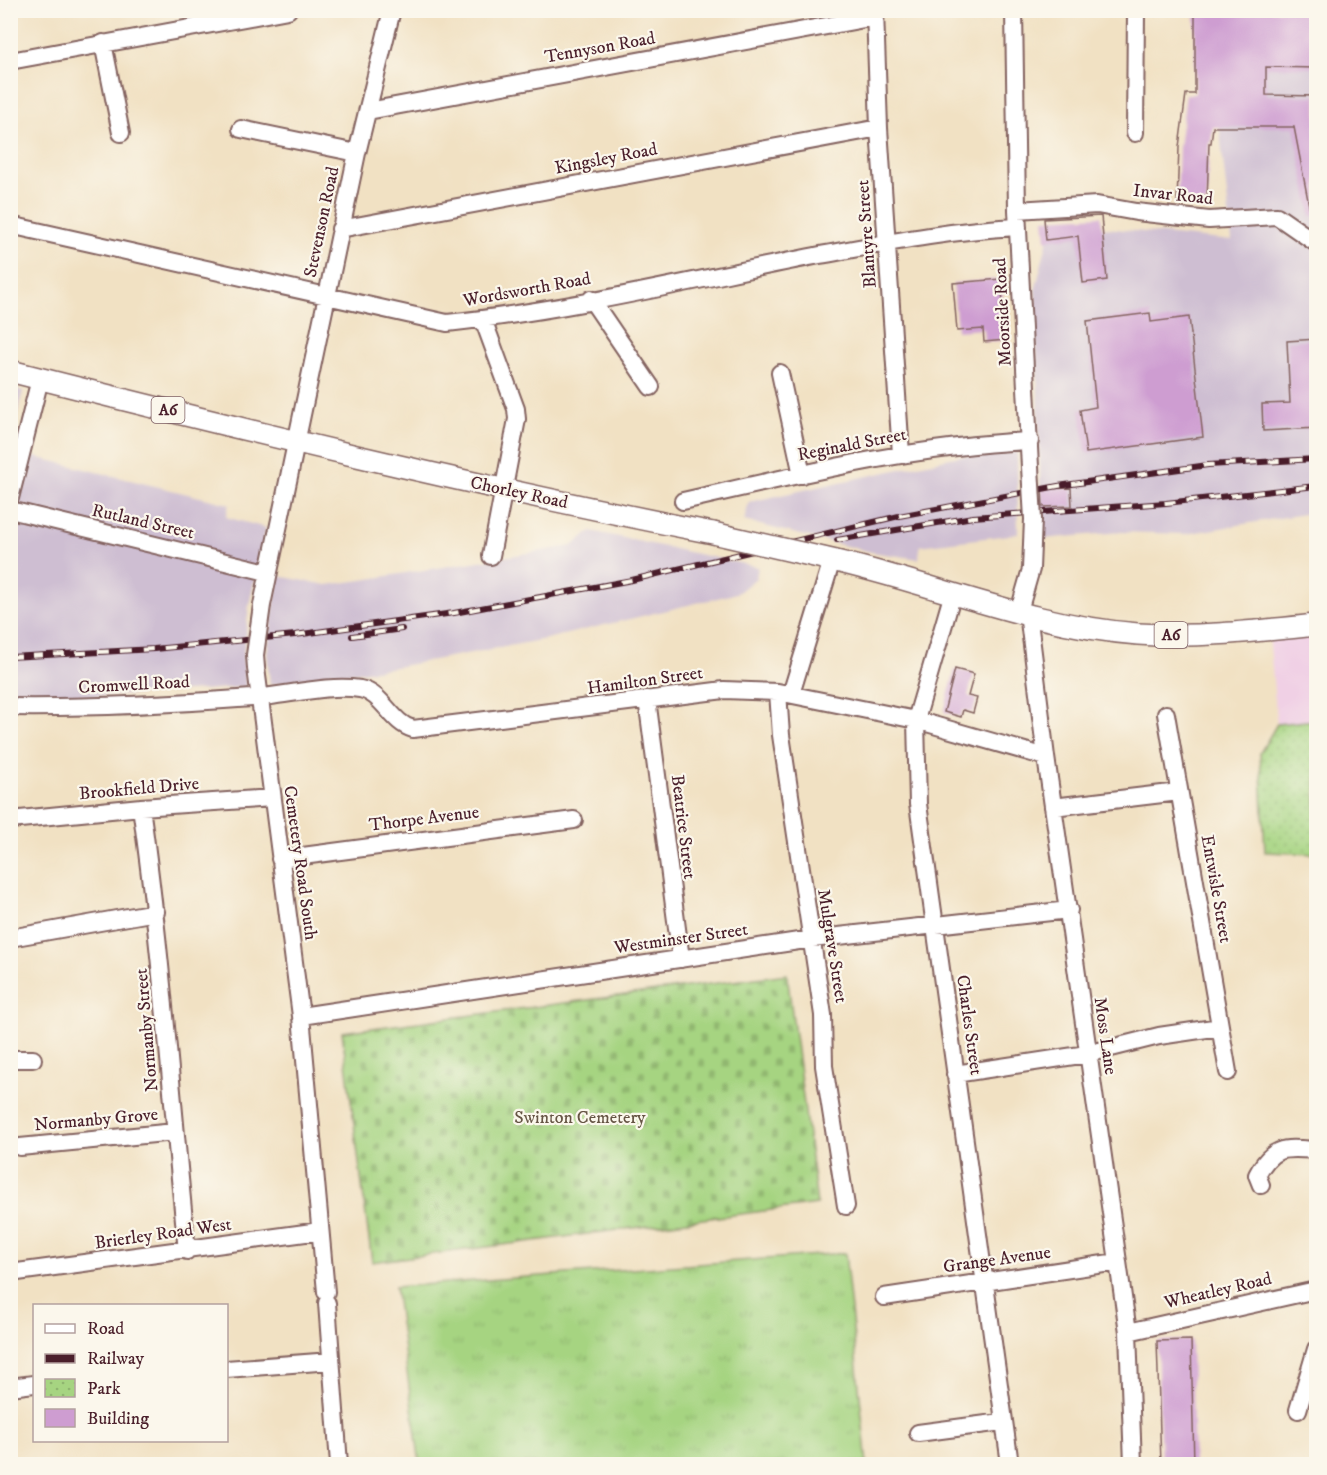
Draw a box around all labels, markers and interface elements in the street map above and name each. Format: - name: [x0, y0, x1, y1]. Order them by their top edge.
- street label: Tennyson Road: [543, 27, 657, 69]
- street label: Kingsley Road: [553, 138, 659, 180]
- street label: Stevenson Road: [300, 165, 344, 279]
- street label: Blantyre Street: [852, 179, 882, 289]
- street label: Invar Road: [1132, 180, 1214, 210]
- street label: Moorside Road: [989, 257, 1017, 367]
- street label: Wordsworth Road: [461, 268, 593, 312]
- road number: A6: [152, 397, 184, 423]
- street label: Reginald Street: [796, 424, 909, 466]
- street label: Chorley Road: [468, 472, 570, 514]
- street label: Rutland Street: [90, 500, 196, 544]
- road number: A6: [1154, 622, 1188, 648]
- street label: Hamilton Street: [586, 662, 705, 700]
- street label: Cromwell Road: [78, 671, 190, 699]
- street label: Brookfield Drive: [78, 773, 200, 805]
- street label: Beatrice Street: [666, 773, 700, 881]
- street label: Cemetery Road South: [278, 784, 322, 942]
- street label: Thorpe Avenue: [368, 801, 480, 837]
- street label: Entwisle Street: [1196, 833, 1236, 945]
- street label: Mulgrave Street: [812, 887, 852, 1005]
- street label: Westminster Street: [612, 919, 749, 959]
- street label: Normanby Street: [131, 967, 163, 1093]
- street label: Charles Street: [951, 974, 987, 1077]
- street label: Moss Lane: [1089, 996, 1121, 1076]
- street label: Normanby Grove: [33, 1104, 159, 1136]
- park label: Swinton Cemetery: [514, 1107, 646, 1129]
- street label: Brierley Road West: [93, 1213, 233, 1254]
- street label: Grange Avenue: [942, 1242, 1052, 1278]
- street label: Wheatley Road: [1161, 1268, 1274, 1314]
- legend: [33, 1304, 228, 1442]
- text: Road: [87, 1318, 124, 1340]
- text: Railway: [87, 1348, 145, 1370]
- text: Park: [87, 1378, 121, 1400]
- text: Building: [87, 1408, 149, 1430]

